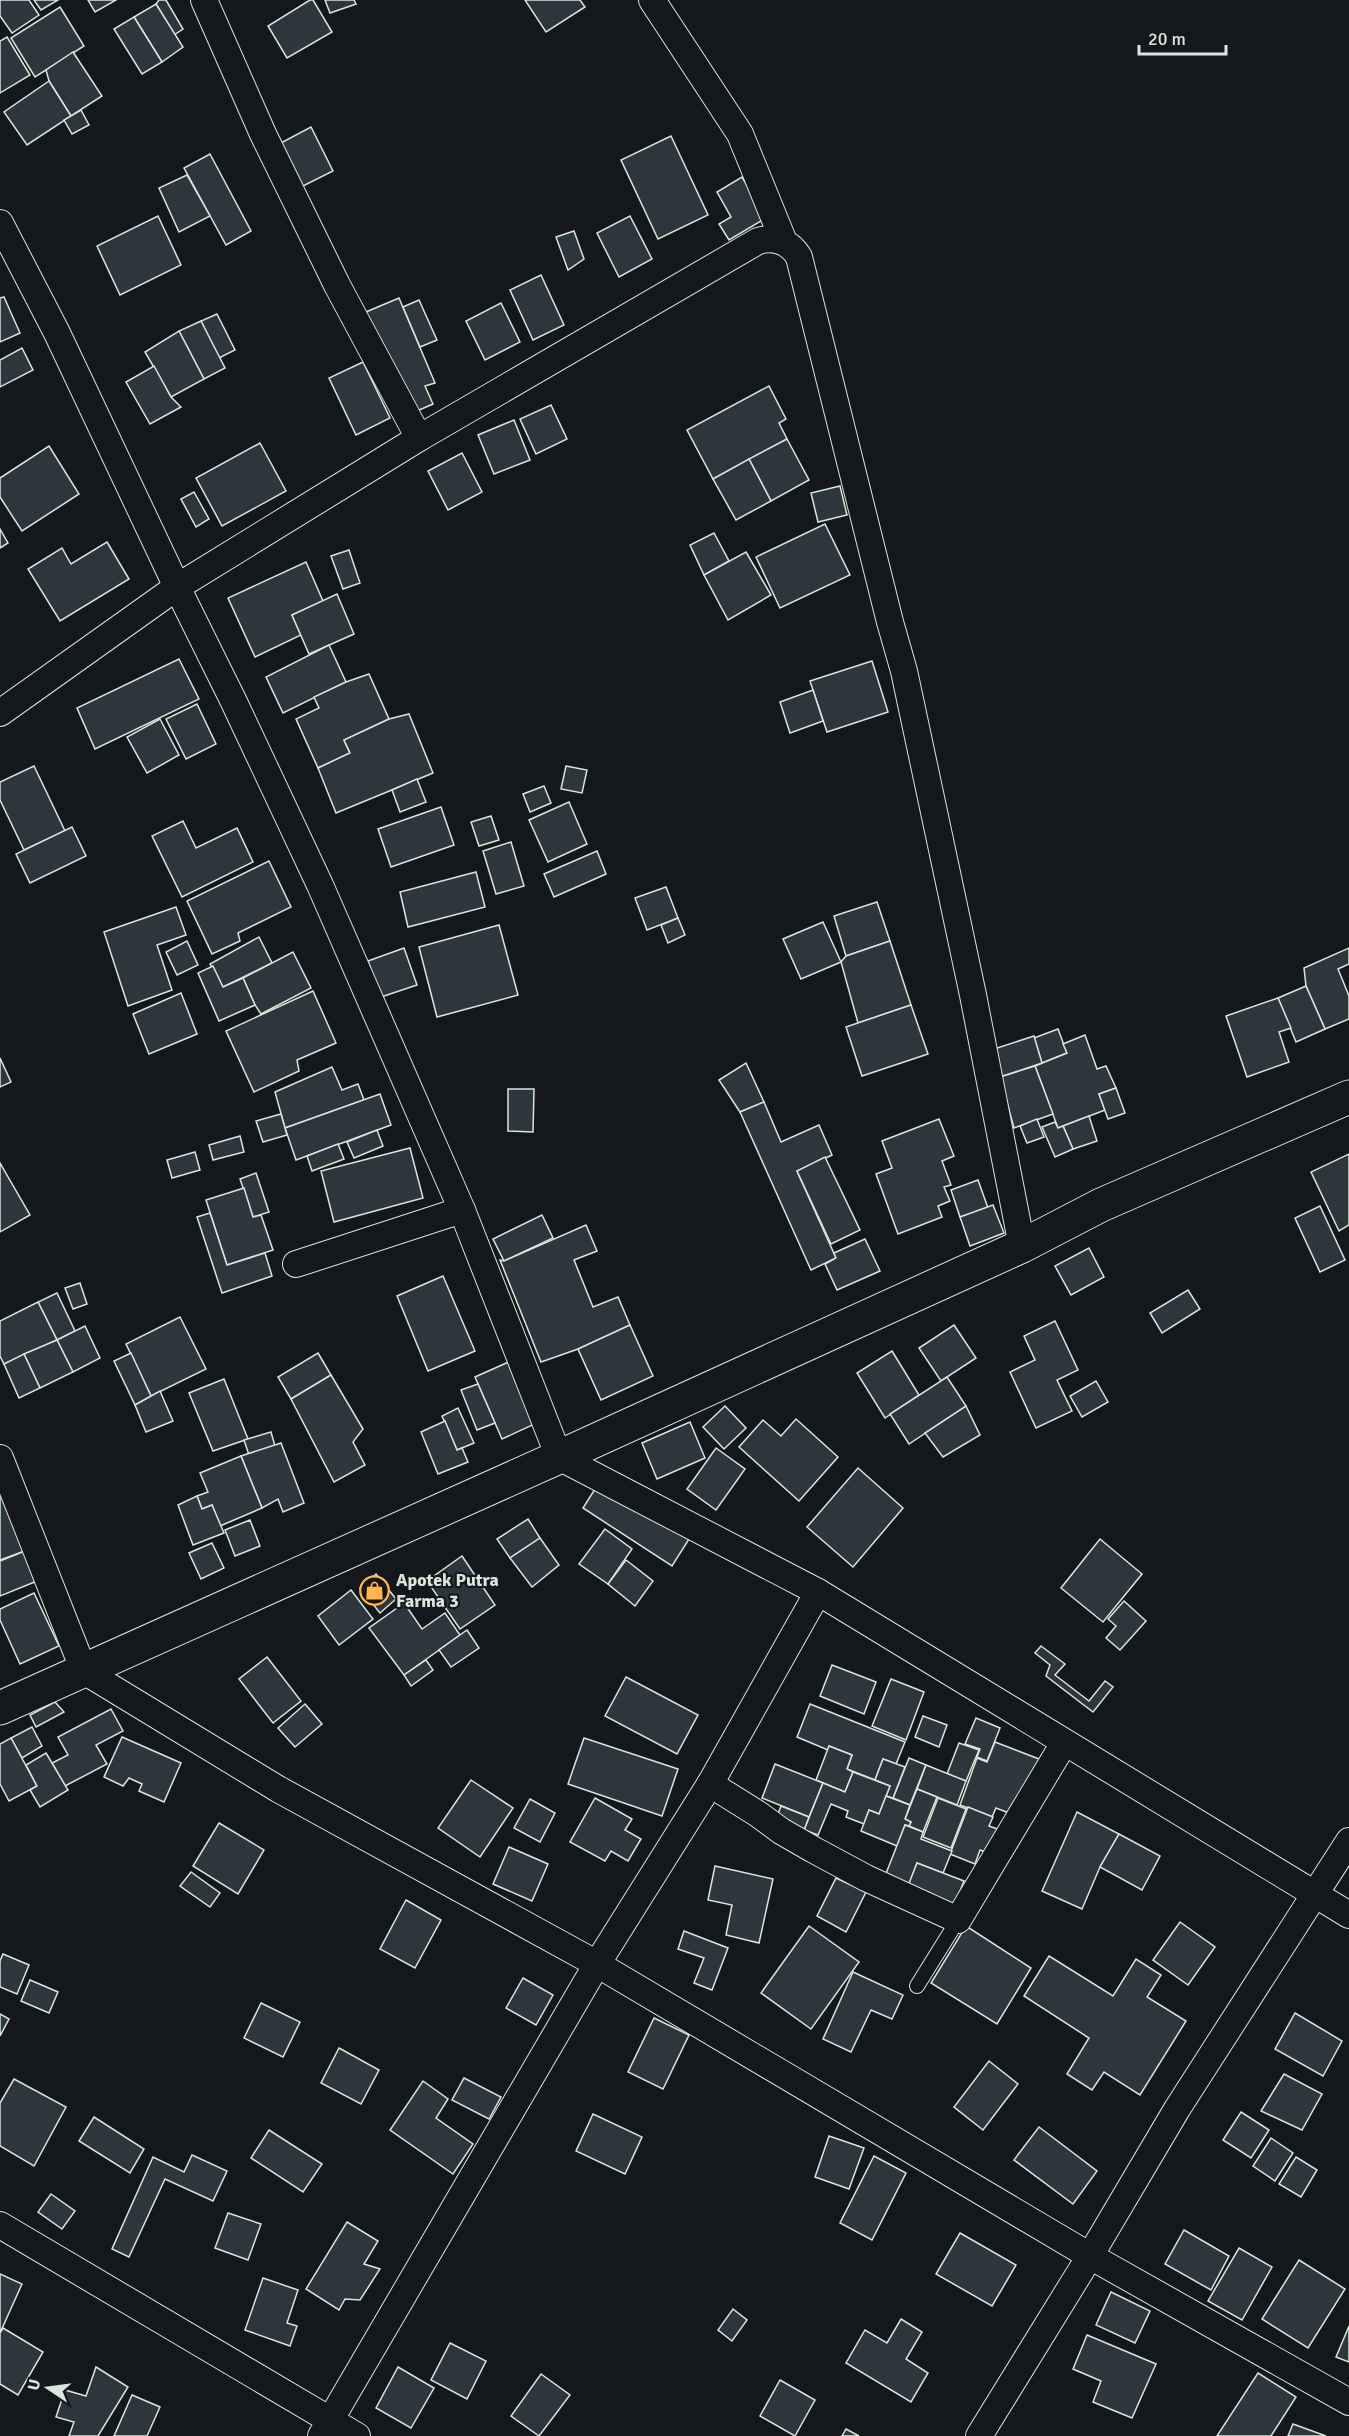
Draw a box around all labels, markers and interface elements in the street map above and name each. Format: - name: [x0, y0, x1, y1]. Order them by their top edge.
- scale bar: [1139, 18, 1226, 56]
- text: 20 m: [1148, 28, 1186, 50]
- place label: Apotek Putra Farma 3: [396, 1569, 499, 1612]
- shop icon: Apotek Putra Farma 3: [359, 1574, 391, 1606]
- north arrow: [18, 2358, 78, 2418]
- text: U: [23, 2377, 45, 2392]

